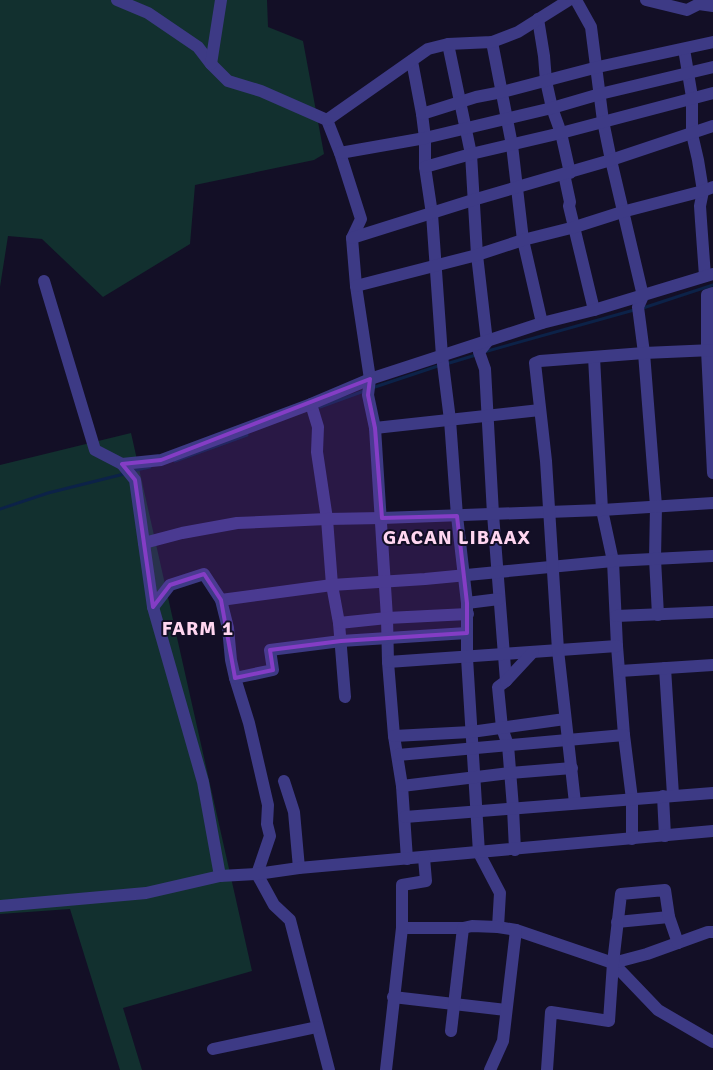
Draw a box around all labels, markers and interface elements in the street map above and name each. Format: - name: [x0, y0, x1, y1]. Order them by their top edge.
- district label: GACAN LIBAAX: [383, 525, 531, 550]
- district label: FARM 1: [162, 616, 234, 641]

